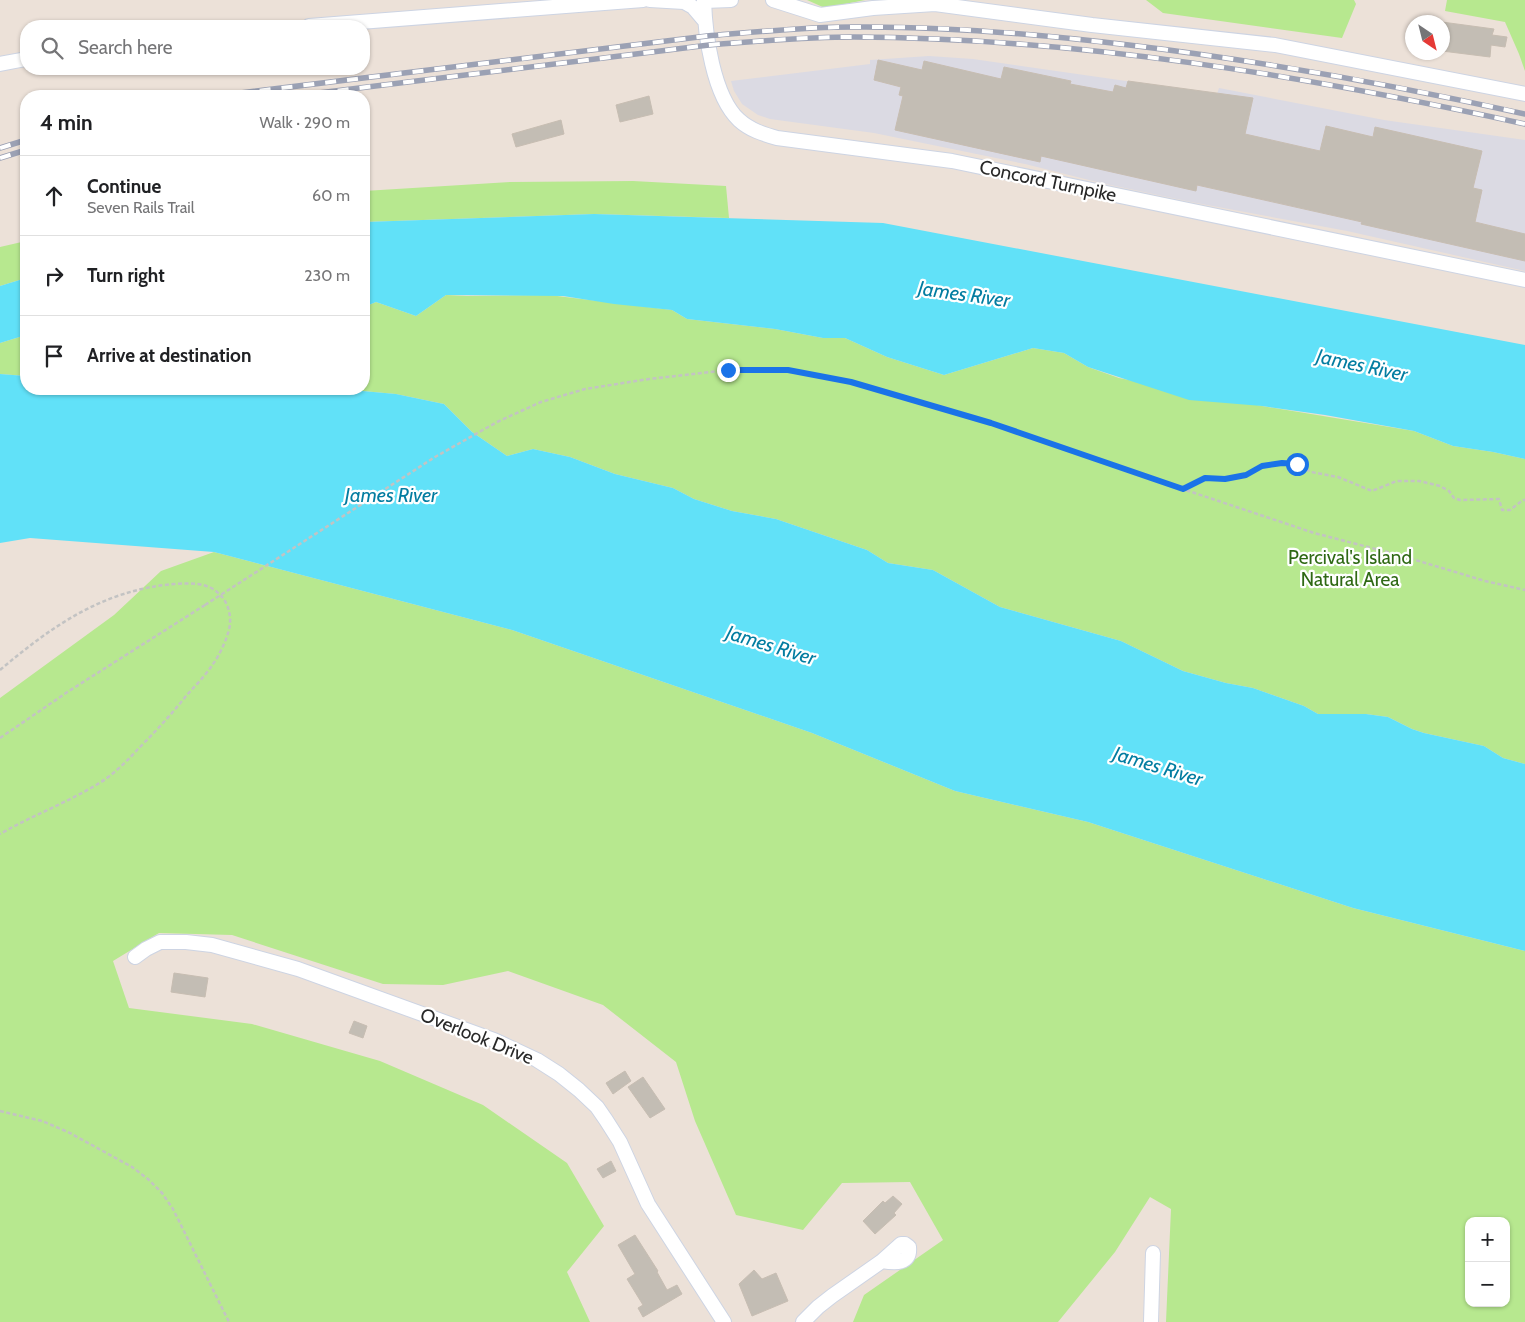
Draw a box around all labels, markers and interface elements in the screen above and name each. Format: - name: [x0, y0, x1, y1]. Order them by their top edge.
- north arrow: [1405, 15, 1450, 60]
- search box: [20, 20, 370, 75]
- icon: search: [38, 34, 66, 62]
- text: Search here: [78, 36, 172, 59]
- text: 4 min: [40, 110, 93, 135]
- text: Walk · 290 m: [260, 113, 350, 132]
- street label: Concord Turnpike: [977, 155, 1119, 207]
- text: Continue: [87, 175, 161, 198]
- icon: ahead: [40, 182, 68, 210]
- text: 60 m: [312, 186, 350, 205]
- text: Seven Rails Trail: [87, 198, 195, 217]
- icon: right: [40, 262, 68, 290]
- text: Turn right: [87, 264, 165, 287]
- text: 230 m: [304, 266, 350, 285]
- water label: James River: [915, 275, 1012, 312]
- icon: arrive: [40, 342, 68, 370]
- water label: James River: [1312, 343, 1411, 387]
- text: Arrive at destination: [87, 344, 251, 367]
- route end: [717, 359, 740, 382]
- route start: [1286, 453, 1309, 476]
- water label: James River: [343, 483, 438, 507]
- park label: Percival's Island Natural Area: [1288, 546, 1412, 591]
- water label: James River: [721, 619, 819, 670]
- water label: James River: [1108, 740, 1206, 791]
- street label: Overlook Drive: [417, 1003, 537, 1069]
- map controls: [1465, 1217, 1510, 1307]
- button: +: [1465, 1217, 1510, 1262]
- button: −: [1465, 1262, 1510, 1307]

